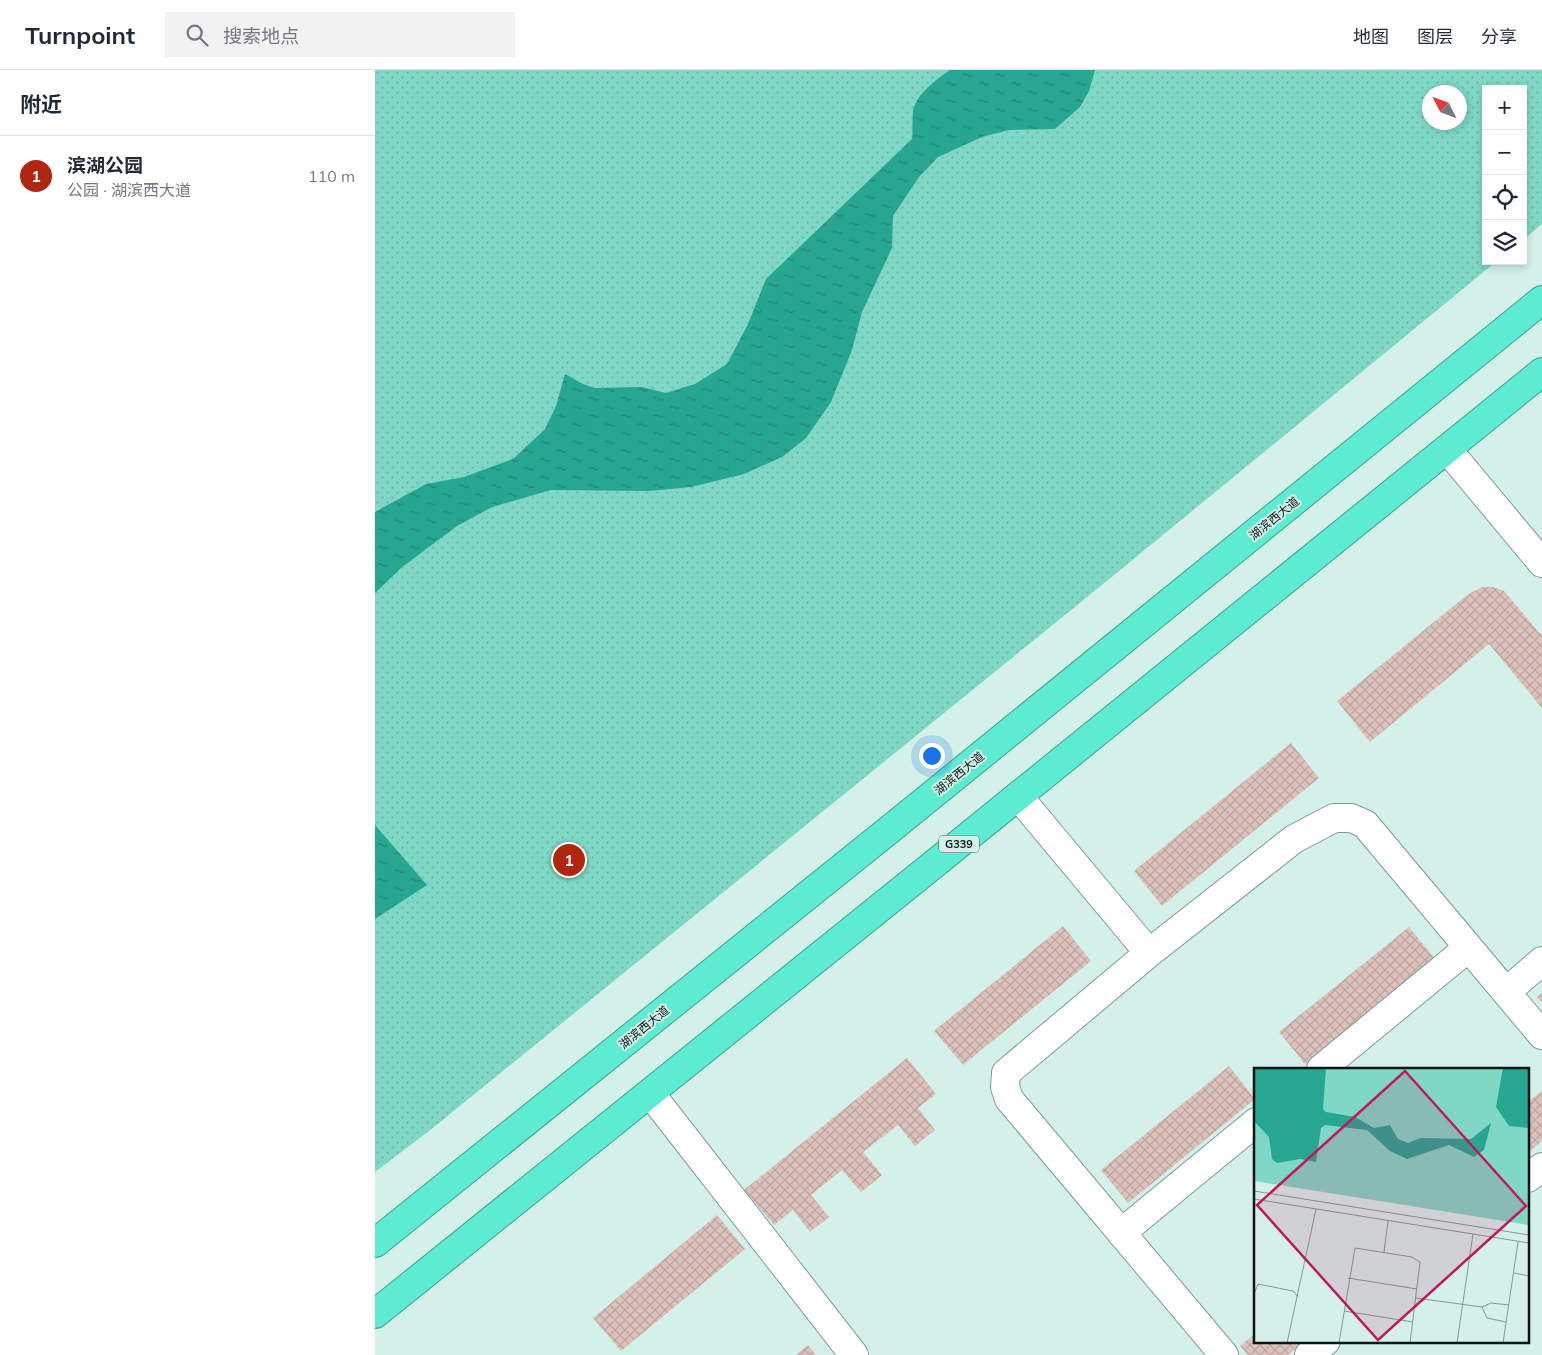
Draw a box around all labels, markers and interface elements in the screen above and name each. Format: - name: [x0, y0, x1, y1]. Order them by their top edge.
- search box: [165, 12, 515, 57]
- text: Turnpoint: [25, 20, 135, 50]
- icon: search: [183, 21, 211, 49]
- text: 搜索地点: [223, 24, 299, 48]
- text: 地图: [1353, 25, 1389, 48]
- text: 图层: [1417, 25, 1453, 48]
- text: 分享: [1481, 25, 1517, 48]
- north arrow: [1422, 85, 1467, 130]
- map controls: [1482, 85, 1527, 265]
- button: +: [1482, 85, 1527, 130]
- text: 附近: [20, 91, 62, 117]
- button: −: [1482, 130, 1527, 175]
- text: 滨湖公园: [67, 153, 143, 177]
- text: 1: [31, 166, 41, 186]
- text: 110 m: [308, 166, 355, 186]
- button: locate: [1482, 175, 1527, 220]
- text: 公园 · 湖滨西大道: [67, 180, 191, 200]
- button: layers: [1482, 220, 1527, 265]
- street label: 湖滨西大道: [1246, 493, 1302, 543]
- your location: [919, 743, 945, 769]
- street label: 湖滨西大道: [931, 748, 987, 798]
- road number: G339: [939, 836, 979, 852]
- pin: 1: [553, 841, 585, 879]
- street label: 湖滨西大道: [616, 1002, 672, 1052]
- inset map: [1254, 1068, 1529, 1342]

